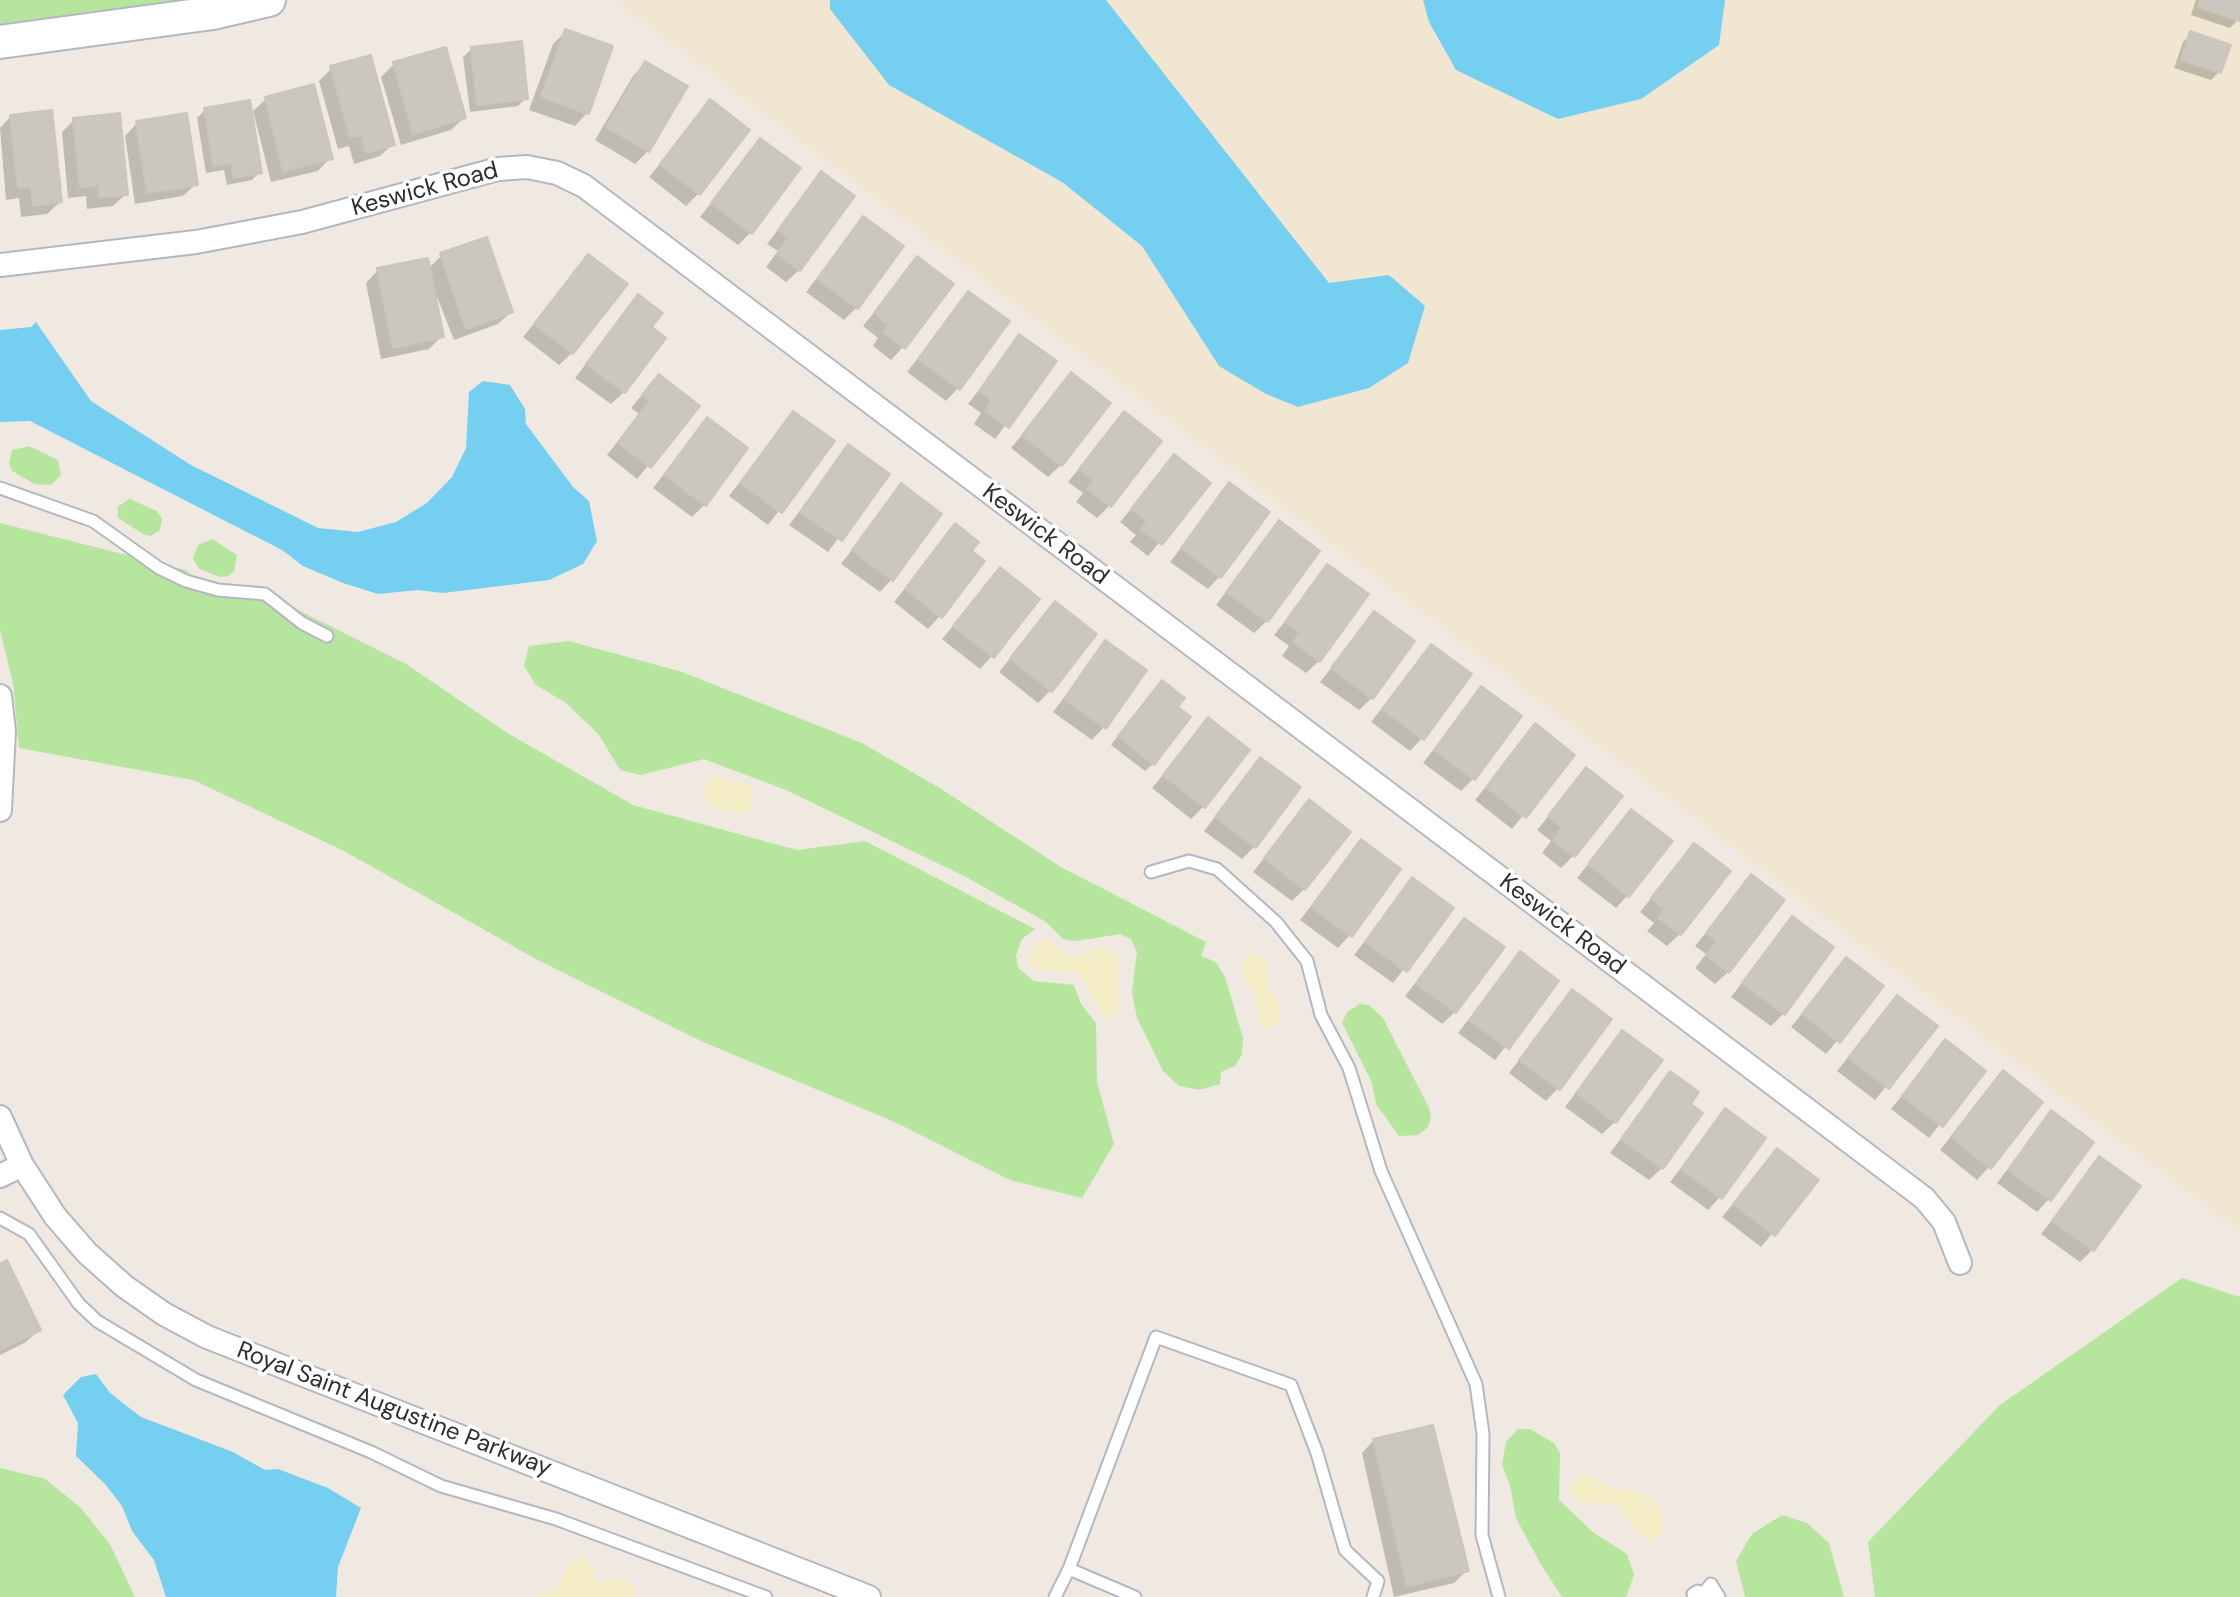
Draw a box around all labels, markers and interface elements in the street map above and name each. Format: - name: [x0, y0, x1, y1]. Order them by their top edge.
- street label: Keswick Road: [349, 157, 501, 223]
- street label: Keswick Road: [976, 478, 1114, 592]
- street label: Keswick Road: [1493, 868, 1631, 982]
- street label: Royal Saint Augustine Parkway: [233, 1337, 555, 1483]

